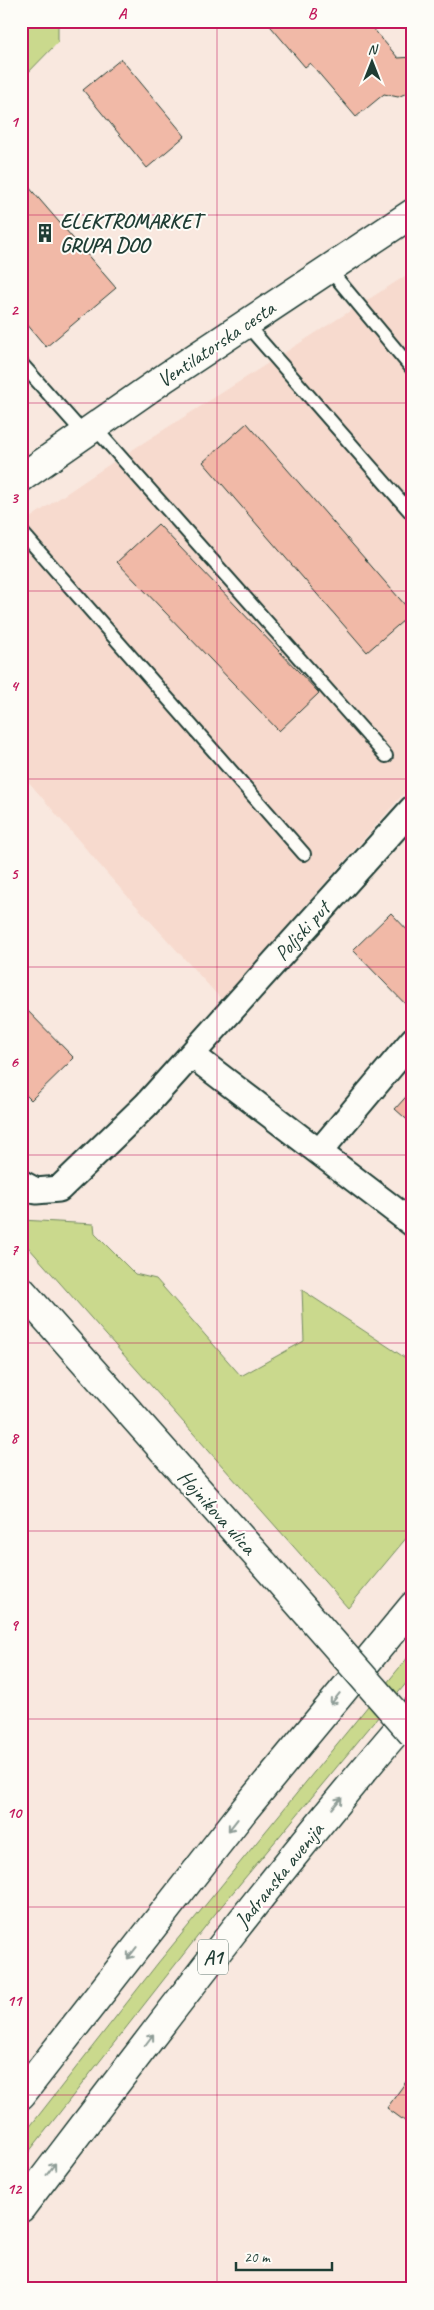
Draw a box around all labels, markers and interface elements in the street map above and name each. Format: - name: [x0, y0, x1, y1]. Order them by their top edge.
- text: A: [118, 4, 128, 24]
- text: B: [308, 4, 318, 24]
- north arrow: [346, 38, 396, 88]
- text: N: [368, 41, 379, 58]
- text: 1: [10, 112, 19, 132]
- place label: ELEKTROMARKET GRUPA DOO: [60, 208, 206, 258]
- building icon: ELEKTROMARKET GRUPA DOO: [34, 222, 56, 244]
- street label: Ventilatorska cesta: [152, 294, 281, 393]
- text: 2: [10, 300, 19, 320]
- text: 3: [10, 488, 19, 508]
- text: 4: [10, 676, 19, 696]
- text: 5: [11, 864, 20, 884]
- street label: Poljski put: [269, 894, 337, 966]
- text: 6: [10, 1052, 19, 1072]
- text: 7: [10, 1240, 19, 1260]
- text: 8: [10, 1428, 19, 1448]
- street label: Hojnikova ulica: [172, 1464, 263, 1561]
- text: 9: [10, 1615, 19, 1635]
- one-way arrow: [330, 1692, 341, 1705]
- one-way arrow: [331, 1797, 342, 1810]
- text: 10: [7, 1803, 23, 1823]
- street label: Jadranska avenija: [228, 1816, 330, 1933]
- one-way arrow: [227, 1818, 238, 1831]
- road number: A1: [198, 1940, 228, 1974]
- one-way arrow: [127, 1946, 138, 1959]
- text: 11: [7, 1991, 23, 2011]
- one-way arrow: [144, 2033, 154, 2047]
- one-way arrow: [45, 2163, 56, 2176]
- text: 12: [7, 2179, 23, 2199]
- scale bar: [236, 2240, 333, 2272]
- text: 20 m: [244, 2248, 271, 2267]

